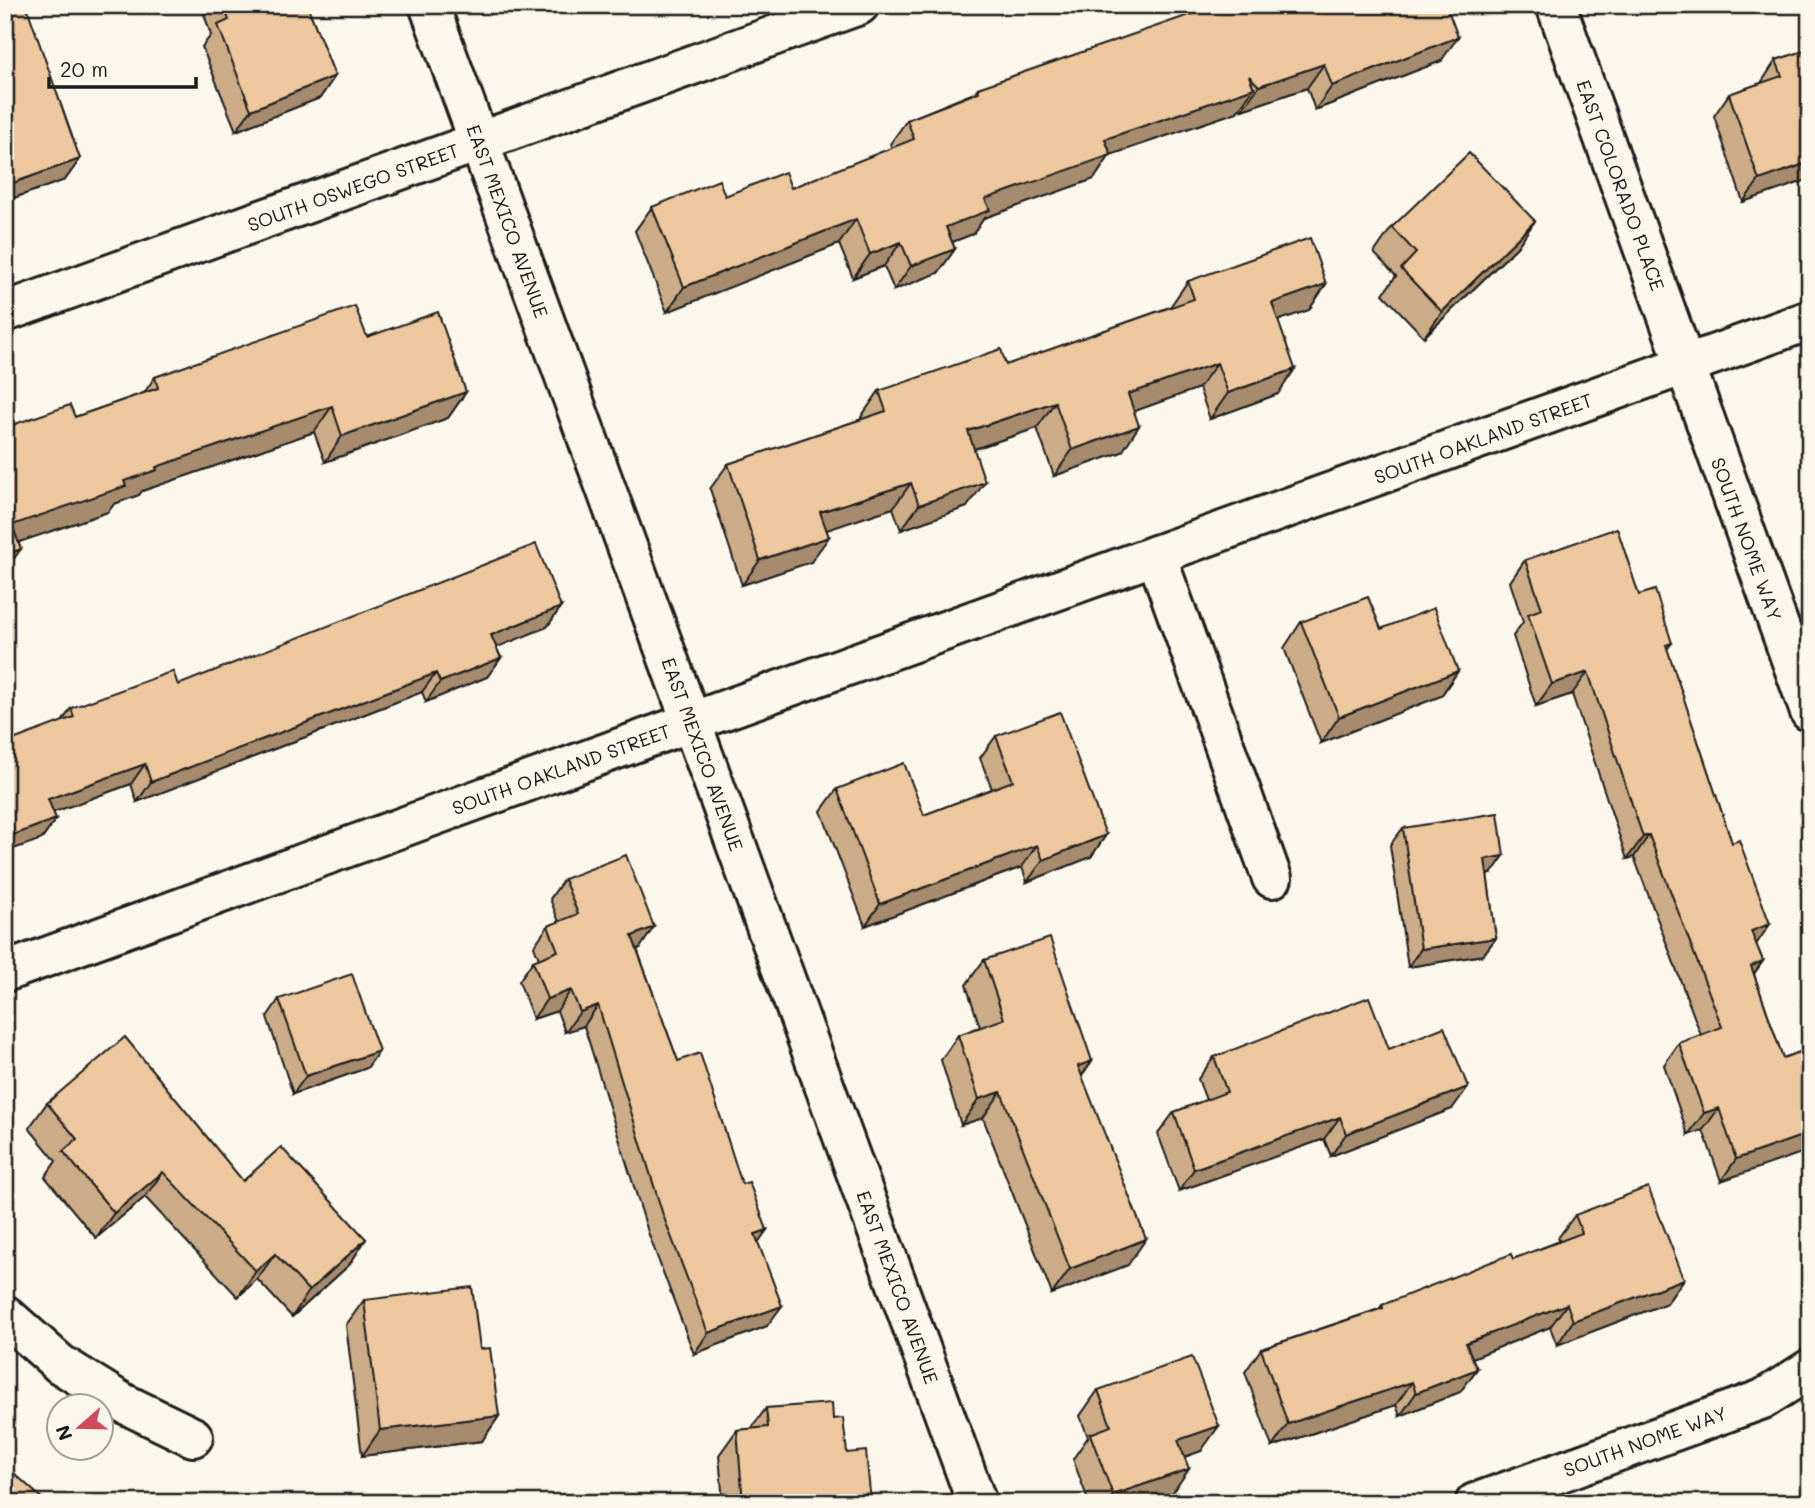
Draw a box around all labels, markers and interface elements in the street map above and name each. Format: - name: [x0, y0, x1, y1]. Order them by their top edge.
- scale bar: [49, 46, 196, 90]
- text: 20 m: [60, 55, 108, 82]
- street label: EAST COLORADO PLACE: [1571, 76, 1671, 294]
- street label: EAST MEXICO AVENUE: [461, 121, 555, 321]
- street label: SOUTH OSWEGO STREET: [244, 137, 462, 237]
- street label: SOUTH OAKLAND STREET: [1370, 387, 1596, 489]
- street label: SOUTH NOME WAY: [1706, 454, 1788, 624]
- street label: EAST MEXICO AVENUE: [656, 654, 750, 854]
- street label: SOUTH OAKLAND STREET: [448, 718, 674, 820]
- street label: EAST MEXICO AVENUE: [851, 1187, 945, 1387]
- north arrow: [46, 1392, 116, 1462]
- street label: SOUTH NOME WAY: [1560, 1400, 1730, 1482]
- text: N: [49, 1422, 78, 1444]

